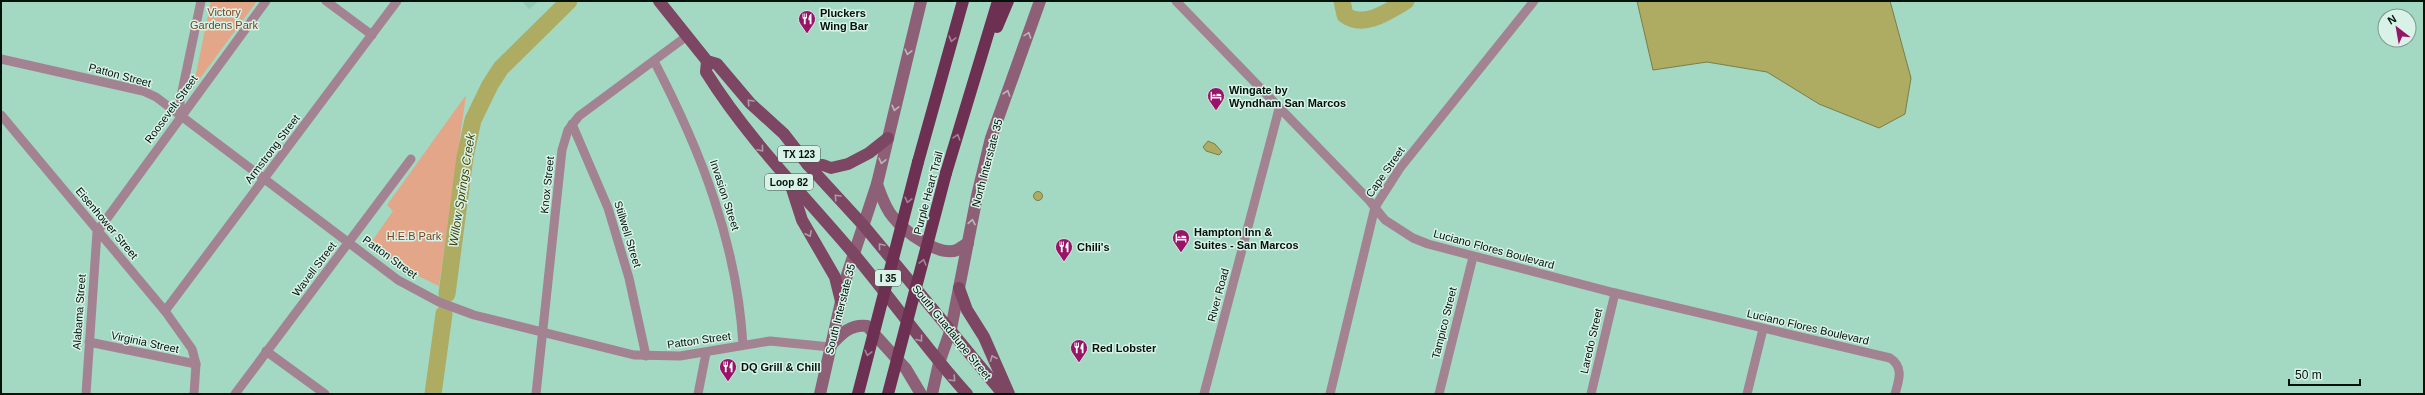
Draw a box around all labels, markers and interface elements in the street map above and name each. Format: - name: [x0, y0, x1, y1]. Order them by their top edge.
- park label: Victory Gardens Park: [190, 6, 258, 31]
- place label: Pluckers Wing Bar: [820, 7, 869, 32]
- north arrow: [2377, 8, 2417, 48]
- restaurant icon: Pluckers Wing Bar: [797, 9, 817, 34]
- text: N: [2385, 12, 2398, 27]
- one-way arrow: [1023, 32, 1031, 39]
- one-way arrow: [949, 35, 957, 42]
- one-way arrow: [905, 49, 913, 56]
- street label: Patton Street: [87, 61, 153, 89]
- street label: Roosevelt Street: [142, 73, 200, 145]
- place label: Wingate by Wyndham San Marcos: [1229, 84, 1346, 109]
- hotel icon: Wingate by Wyndham San Marcos: [1206, 86, 1226, 111]
- one-way arrow: [1002, 90, 1010, 97]
- one-way arrow: [747, 99, 754, 107]
- one-way arrow: [891, 104, 900, 111]
- street label: Armstrong Street: [242, 112, 302, 186]
- street label: North Interstate 35: [969, 117, 1005, 209]
- water label: Willow Springs Creek: [446, 132, 478, 247]
- one-way arrow: [952, 134, 961, 141]
- one-way arrow: [756, 144, 763, 151]
- street label: Cape Street: [1363, 145, 1407, 199]
- road number: TX 123: [778, 146, 820, 162]
- street label: Purple Heart Trail: [911, 150, 945, 236]
- street label: Knox Street: [538, 156, 556, 214]
- one-way arrow: [878, 157, 887, 164]
- street label: Invasion Street: [708, 158, 742, 232]
- road number: Loop 82: [765, 174, 813, 190]
- street label: Eisenhower Street: [74, 185, 140, 261]
- one-way arrow: [835, 194, 842, 202]
- one-way arrow: [904, 196, 913, 203]
- street label: Stillwell Street: [612, 199, 644, 269]
- one-way arrow: [967, 219, 976, 225]
- place label: Hampton Inn & Suites - San Marcos: [1194, 226, 1299, 251]
- street label: Luciano Flores Boulevard: [1432, 227, 1556, 271]
- hotel icon: Hampton Inn & Suites - San Marcos: [1171, 228, 1191, 253]
- park label: H.E.B Park: [387, 230, 442, 242]
- one-way arrow: [804, 230, 812, 237]
- street label: Patton Street: [360, 233, 420, 281]
- restaurant icon: Chili's: [1054, 237, 1074, 262]
- street label: Wavell Street: [290, 239, 338, 299]
- place label: Chili's: [1077, 241, 1110, 253]
- one-way arrow: [878, 243, 885, 250]
- one-way arrow: [918, 258, 927, 265]
- street label: South Interstate 35: [823, 262, 857, 356]
- street label: River Road: [1205, 267, 1231, 323]
- road number: I 35: [875, 270, 901, 286]
- street label: Alabama Street: [70, 274, 88, 350]
- street label: South Guadalupe Street: [910, 282, 994, 382]
- street label: Tampico Street: [1429, 286, 1459, 360]
- street label: Laredo Street: [1578, 307, 1604, 375]
- street label: Luciano Flores Boulevard: [1746, 307, 1870, 347]
- street label: Virginia Street: [110, 329, 180, 355]
- street label: Patton Street: [666, 330, 732, 350]
- one-way arrow: [915, 335, 922, 342]
- restaurant icon: Red Lobster: [1069, 338, 1089, 363]
- place label: Red Lobster: [1092, 342, 1157, 354]
- one-way arrow: [865, 350, 873, 356]
- one-way arrow: [990, 355, 998, 362]
- restaurant icon: DQ Grill & Chill: [718, 357, 738, 382]
- place label: DQ Grill & Chill: [741, 361, 820, 373]
- scale bar: [2289, 361, 2360, 387]
- text: 50 m: [2295, 368, 2322, 382]
- one-way arrow: [948, 374, 955, 381]

